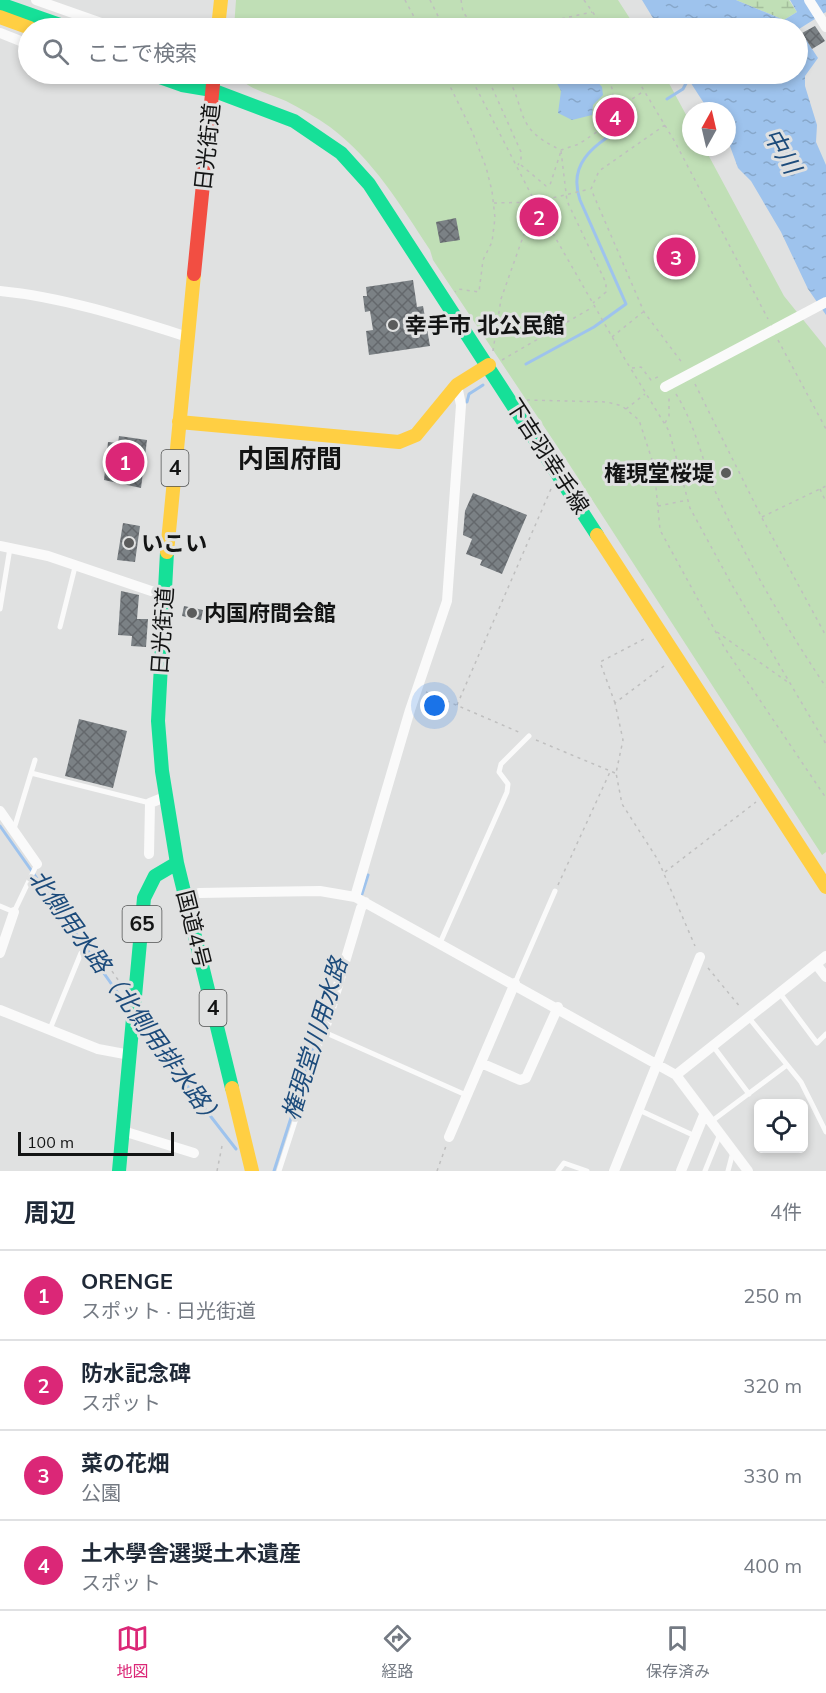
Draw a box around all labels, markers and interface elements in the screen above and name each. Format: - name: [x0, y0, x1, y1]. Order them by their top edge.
- search box: [18, 18, 808, 84]
- icon: search: [39, 35, 72, 68]
- text: ここで検索: [87, 39, 197, 67]
- pin: 4: [596, 94, 634, 140]
- street label: 日光街道: [188, 102, 226, 192]
- north arrow: [682, 102, 736, 156]
- water label: 中川: [758, 122, 809, 181]
- pin: 2: [520, 194, 558, 240]
- pin: 3: [656, 234, 696, 280]
- place label: 幸手市 北公民館: [405, 311, 565, 339]
- marker: 幸手市 北公民館: [386, 318, 400, 332]
- street label: 下吉羽幸手線: [500, 393, 596, 519]
- pin: 1: [106, 440, 144, 484]
- district label: 内国府間: [238, 442, 342, 475]
- road number: 4: [162, 450, 188, 486]
- place label: 権現堂桜堤: [604, 459, 714, 487]
- marker: 権現堂桜堤: [719, 466, 733, 480]
- place label: いこい: [141, 529, 207, 557]
- marker: いこい: [122, 536, 136, 550]
- street label: 日光街道: [145, 586, 179, 676]
- place label: 内国府間会館: [204, 599, 336, 627]
- marker: 内国府間会館: [185, 606, 199, 620]
- your location: [420, 691, 449, 720]
- water label: 北側用水路（北側用排水路）: [23, 863, 231, 1133]
- street label: 国道4号: [171, 887, 217, 971]
- road number: 65: [122, 906, 162, 942]
- water label: 権現堂川用水路: [275, 952, 354, 1123]
- road number: 4: [200, 990, 226, 1026]
- map controls: [754, 1099, 808, 1153]
- button: locate: [754, 1099, 808, 1153]
- scale bar: [18, 1129, 174, 1156]
- text: 100 m: [27, 1132, 74, 1152]
- text: 周辺: [24, 1196, 76, 1229]
- text: 4件: [770, 1199, 802, 1224]
- text: ORENGE: [81, 1267, 173, 1295]
- text: 1: [38, 1283, 50, 1308]
- text: 250 m: [743, 1283, 802, 1308]
- text: スポット · 日光街道: [81, 1298, 256, 1323]
- text: 防水記念碑: [81, 1359, 191, 1387]
- text: 2: [38, 1373, 50, 1398]
- text: 320 m: [743, 1373, 802, 1398]
- text: スポット: [81, 1390, 161, 1415]
- text: 菜の花畑: [81, 1449, 169, 1477]
- text: 3: [38, 1463, 50, 1488]
- text: 330 m: [743, 1463, 802, 1488]
- text: 公園: [81, 1480, 121, 1505]
- text: 土木學舎選奨土木遺産: [81, 1539, 301, 1567]
- text: 4: [38, 1553, 50, 1578]
- text: 400 m: [743, 1553, 802, 1578]
- text: スポット: [81, 1570, 161, 1595]
- tab: 地図: [116, 1622, 149, 1682]
- tab: 経路: [381, 1622, 414, 1682]
- tab: 保存済み: [646, 1622, 710, 1682]

